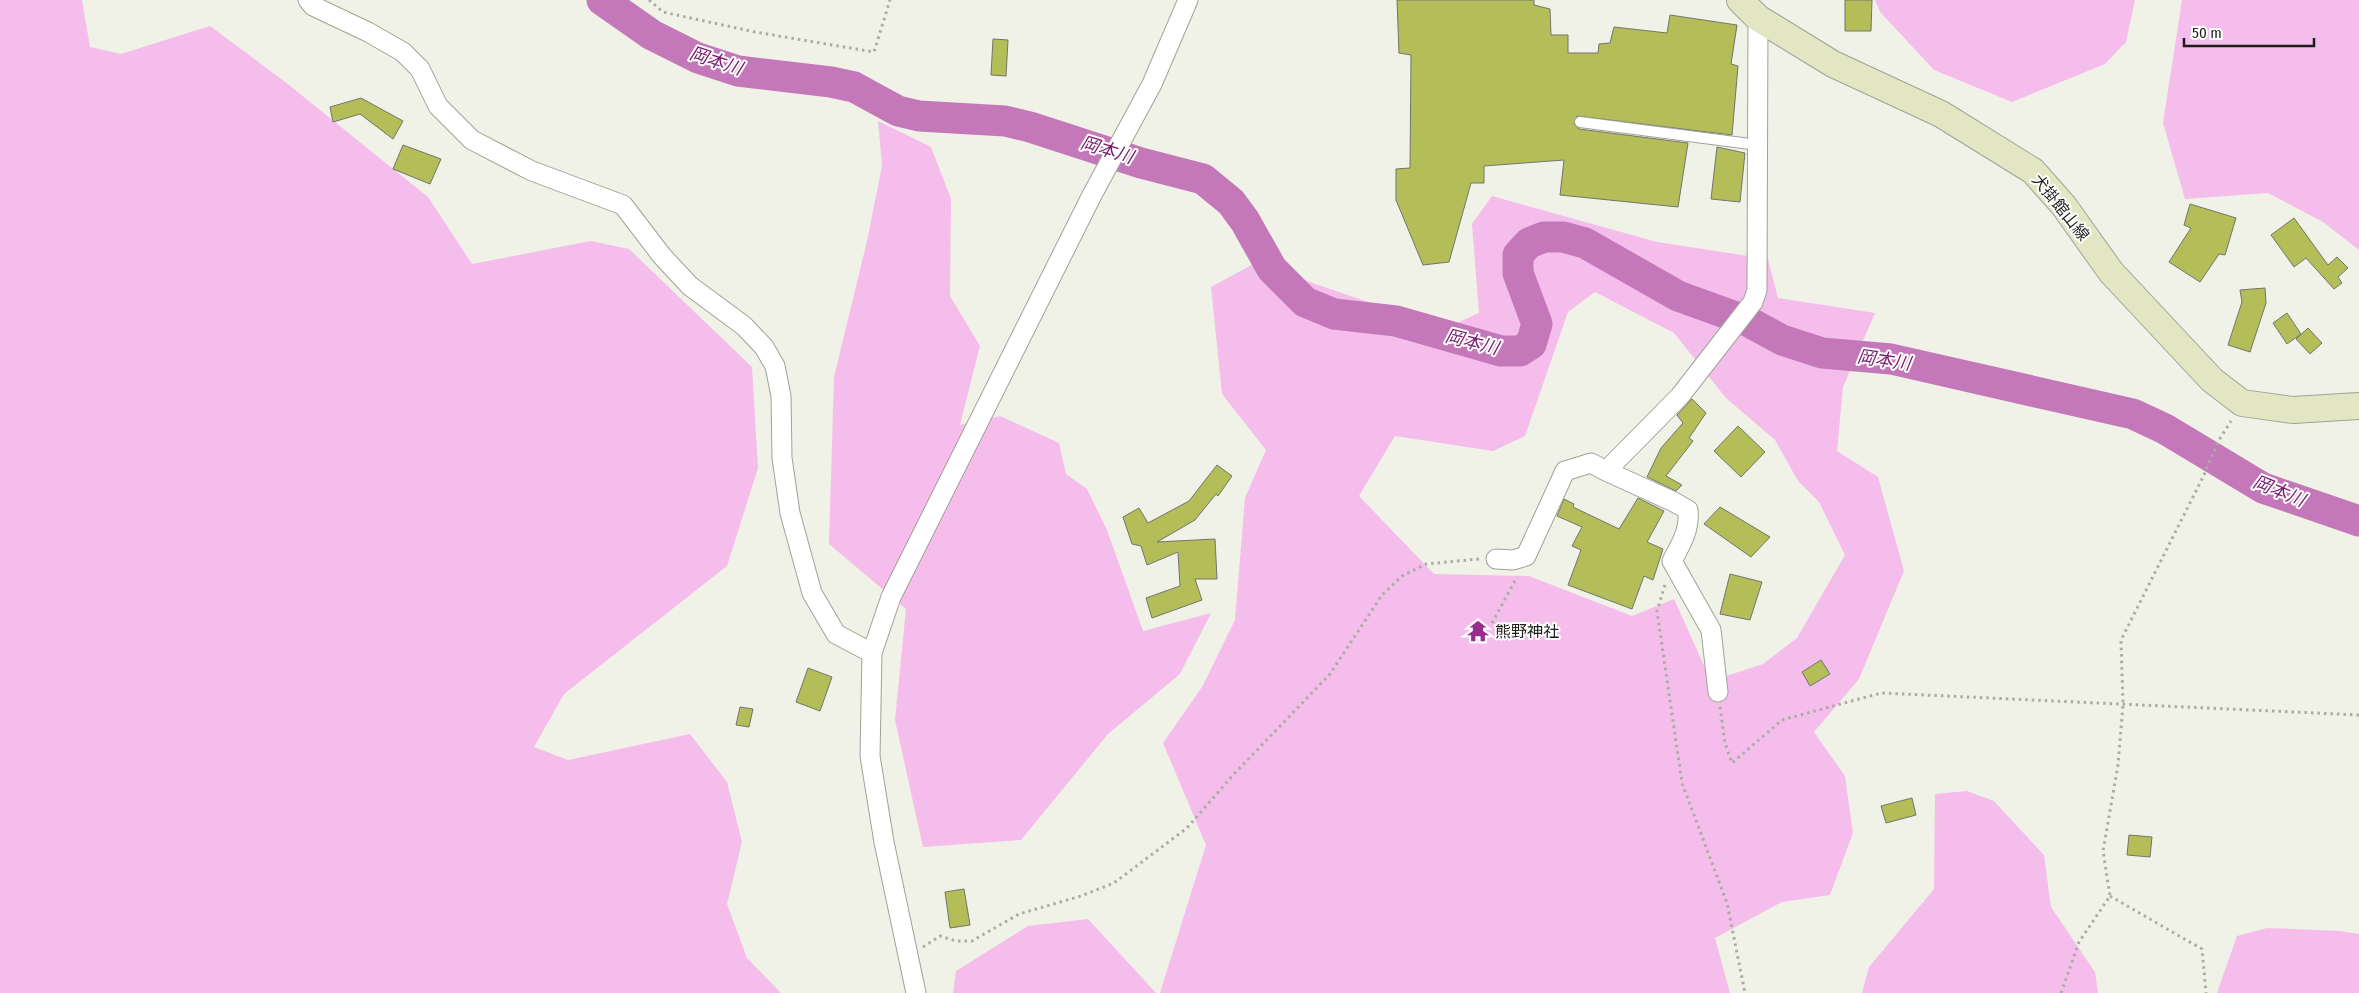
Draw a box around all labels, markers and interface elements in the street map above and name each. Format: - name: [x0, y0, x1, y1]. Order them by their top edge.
- scale bar: [2184, 15, 2314, 47]
- text: 50 m: [2192, 24, 2222, 42]
- water label: 岡本川: [687, 42, 747, 80]
- water label: 岡本川: [1078, 132, 1138, 169]
- street label: 犬掛館山線: [2028, 170, 2093, 244]
- water label: 岡本川: [1443, 325, 1503, 360]
- water label: 岡本川: [1856, 345, 1914, 375]
- water label: 岡本川: [2250, 471, 2310, 512]
- temple icon: 熊野神社: [1465, 618, 1491, 644]
- place label: 熊野神社: [1495, 622, 1559, 641]

